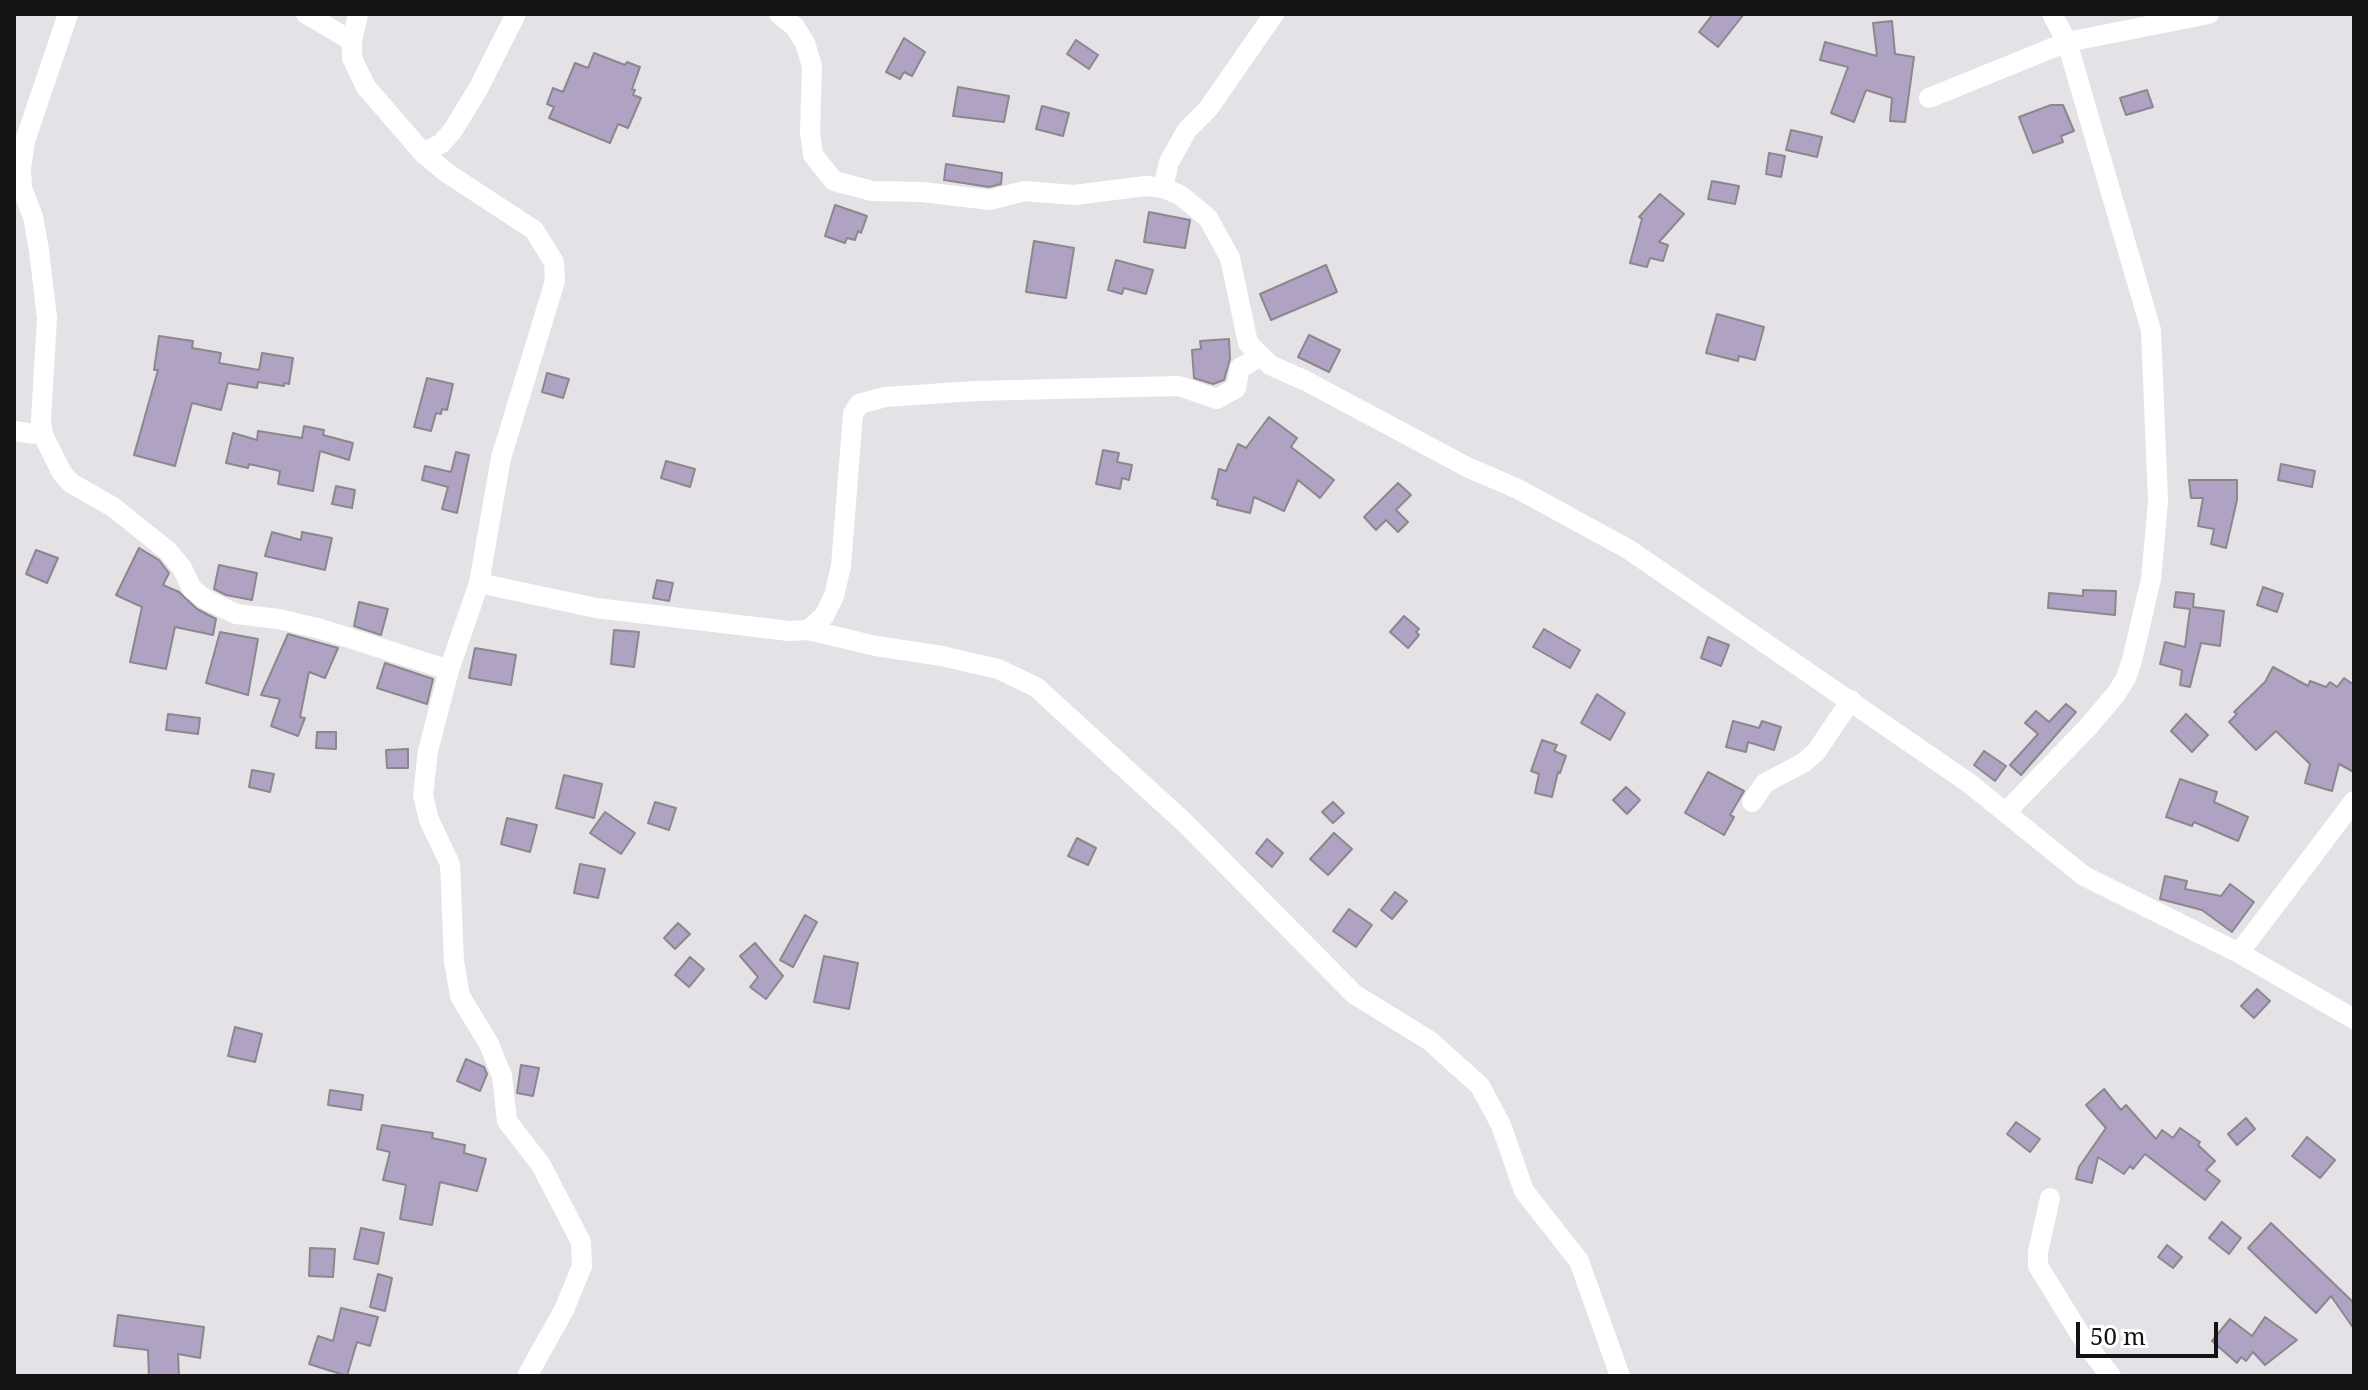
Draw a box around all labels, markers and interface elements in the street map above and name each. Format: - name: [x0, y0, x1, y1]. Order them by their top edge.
- scale bar: [2080, 1306, 2222, 1356]
- text: 50 m: [2090, 1319, 2146, 1352]

